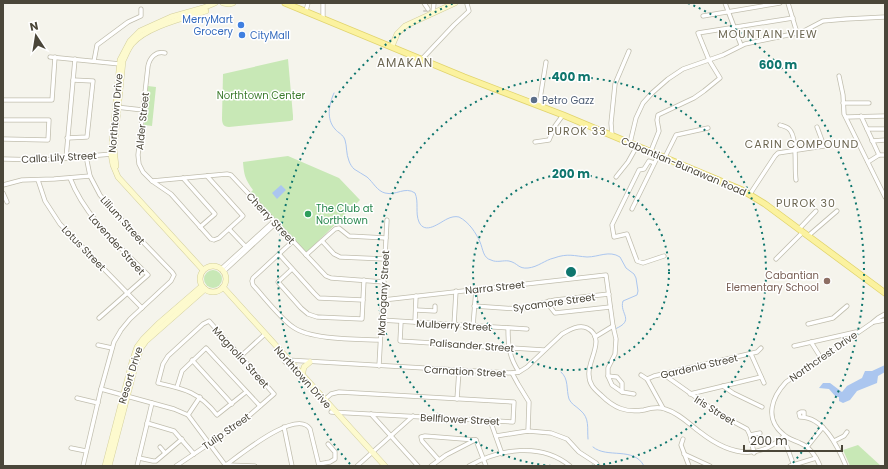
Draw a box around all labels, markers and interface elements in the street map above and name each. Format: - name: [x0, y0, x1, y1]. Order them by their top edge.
- place label: MerryMart Grocery: [182, 12, 233, 39]
- north arrow: [16, 16, 56, 56]
- text: N: [28, 18, 40, 35]
- marker: MerryMart Grocery: [236, 20, 246, 30]
- district label: MOUNTAIN VIEW: [718, 26, 818, 42]
- place label: CityMall: [250, 28, 290, 43]
- marker: CityMall: [237, 30, 247, 40]
- district label: AMAKAN: [377, 54, 433, 71]
- text: 600 m: [759, 56, 798, 73]
- text: 400 m: [551, 68, 591, 85]
- street label: Northtown Drive: [105, 73, 126, 153]
- park label: Northtown Center: [217, 88, 305, 103]
- street label: Alder Street: [132, 91, 153, 151]
- place label: Petro Gazz: [542, 93, 595, 108]
- marker: Petro Gazz: [529, 95, 539, 105]
- district label: PUROK 33: [547, 123, 607, 139]
- street label: Cabantian-Bunawan Road: [619, 133, 749, 200]
- district label: CARIN COMPOUND: [745, 136, 859, 152]
- street label: Calla Lily Street: [21, 148, 98, 167]
- text: 200 m: [552, 165, 590, 182]
- street label: Cherry Street: [243, 189, 299, 248]
- street label: Lilium Street: [97, 193, 149, 248]
- district label: PUROK 30: [776, 195, 836, 211]
- place label: The Club at Northtown: [316, 201, 373, 228]
- marker: The Club at Northtown: [303, 209, 313, 219]
- street label: Lavender Street: [85, 210, 149, 279]
- street label: Lotus Street: [58, 222, 109, 275]
- street label: Mahogany Street: [374, 249, 393, 336]
- centre of rings: [564, 265, 578, 279]
- place label: Cabantian Elementary School: [726, 268, 819, 295]
- marker: Cabantian Elementary School: [822, 276, 832, 286]
- street label: Narra Street: [464, 277, 526, 298]
- street label: Sycamore Street: [512, 289, 597, 316]
- street label: Mulberry Street: [416, 316, 492, 335]
- street label: Magnolia Street: [209, 323, 273, 392]
- street label: Northcrest Drive: [786, 327, 860, 385]
- street label: Palisander Street: [429, 335, 515, 356]
- street label: Northtown Drive: [270, 343, 335, 412]
- street label: Resort Drive: [115, 345, 146, 406]
- street label: Gardenia Street: [659, 350, 740, 383]
- street label: Carnation Street: [424, 362, 507, 381]
- street label: Iris Street: [691, 392, 738, 429]
- street label: Tulip Street: [199, 409, 254, 453]
- street label: Bellflower Street: [420, 410, 500, 429]
- scale bar: [744, 427, 842, 453]
- text: 200 m: [750, 432, 788, 449]

